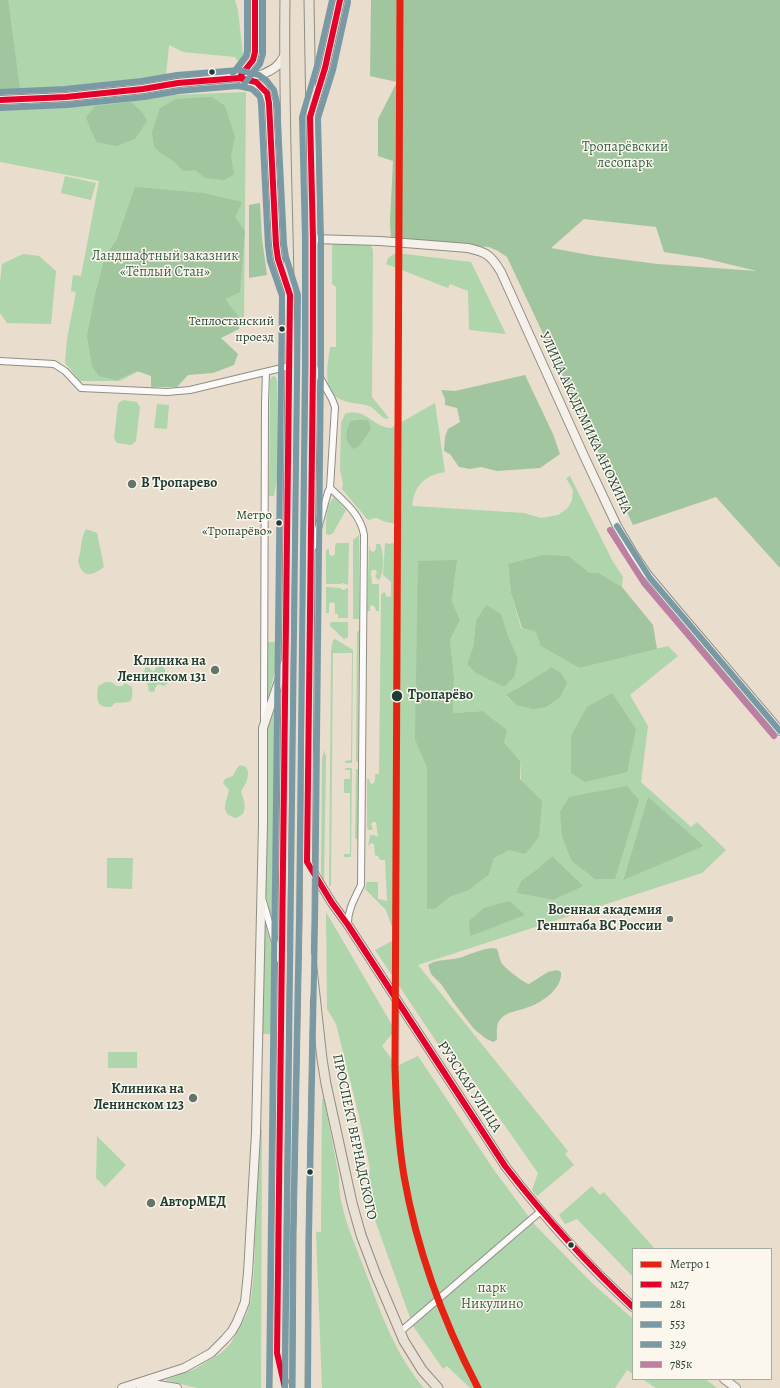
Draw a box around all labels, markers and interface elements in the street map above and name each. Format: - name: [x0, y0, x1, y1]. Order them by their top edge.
- unlabelled marker: [207, 67, 217, 77]
- park label: Тропарёвский лесопарк: [582, 140, 668, 172]
- park label: Ландшафтный заказник «Тёплый Стан»: [92, 249, 238, 282]
- place label: Теплостанский проезд: [189, 314, 274, 345]
- marker: Теплостанский проезд: [277, 324, 287, 334]
- street label: УЛИЦА АКАДЕМИКА АНОХИНА: [535, 329, 635, 517]
- place label: В Тропарево: [141, 476, 217, 492]
- marker: В Тропарево: [126, 478, 138, 490]
- place label: Метро «Тропарёво»: [202, 508, 272, 539]
- marker: Метро «Тропарёво»: [274, 518, 284, 528]
- place label: Клиника на Ленинском 131: [117, 654, 206, 686]
- marker: Клиника на Ленинском 131: [209, 664, 221, 676]
- place label: Тропарёво: [408, 688, 473, 704]
- marker: Тропарёво: [390, 689, 404, 703]
- place label: Военная академия Генштаба ВС России: [537, 903, 662, 936]
- marker: Военная академия Генштаба ВС России: [665, 914, 675, 924]
- street label: РУЗСКАЯ УЛИЦА: [433, 1038, 505, 1136]
- street label: ПРОСПЕКТ ВЕРНАДСКОГО: [328, 1053, 380, 1221]
- place label: Клиника на Ленинском 123: [94, 1082, 184, 1114]
- marker: Клиника на Ленинском 123: [187, 1092, 199, 1104]
- unlabelled marker: [305, 1167, 315, 1177]
- place label: АвторМЕД: [160, 1195, 226, 1211]
- marker: АвторМЕД: [145, 1197, 157, 1209]
- unlabelled marker: [566, 1240, 576, 1250]
- legend: [632, 1248, 772, 1380]
- text: Метро 1: [670, 1256, 710, 1272]
- text: м27: [670, 1276, 689, 1292]
- park label: парк Никулино: [461, 1281, 523, 1314]
- text: 281: [670, 1296, 686, 1312]
- text: 553: [670, 1316, 685, 1332]
- text: 329: [670, 1336, 686, 1352]
- text: 785к: [670, 1356, 692, 1372]

